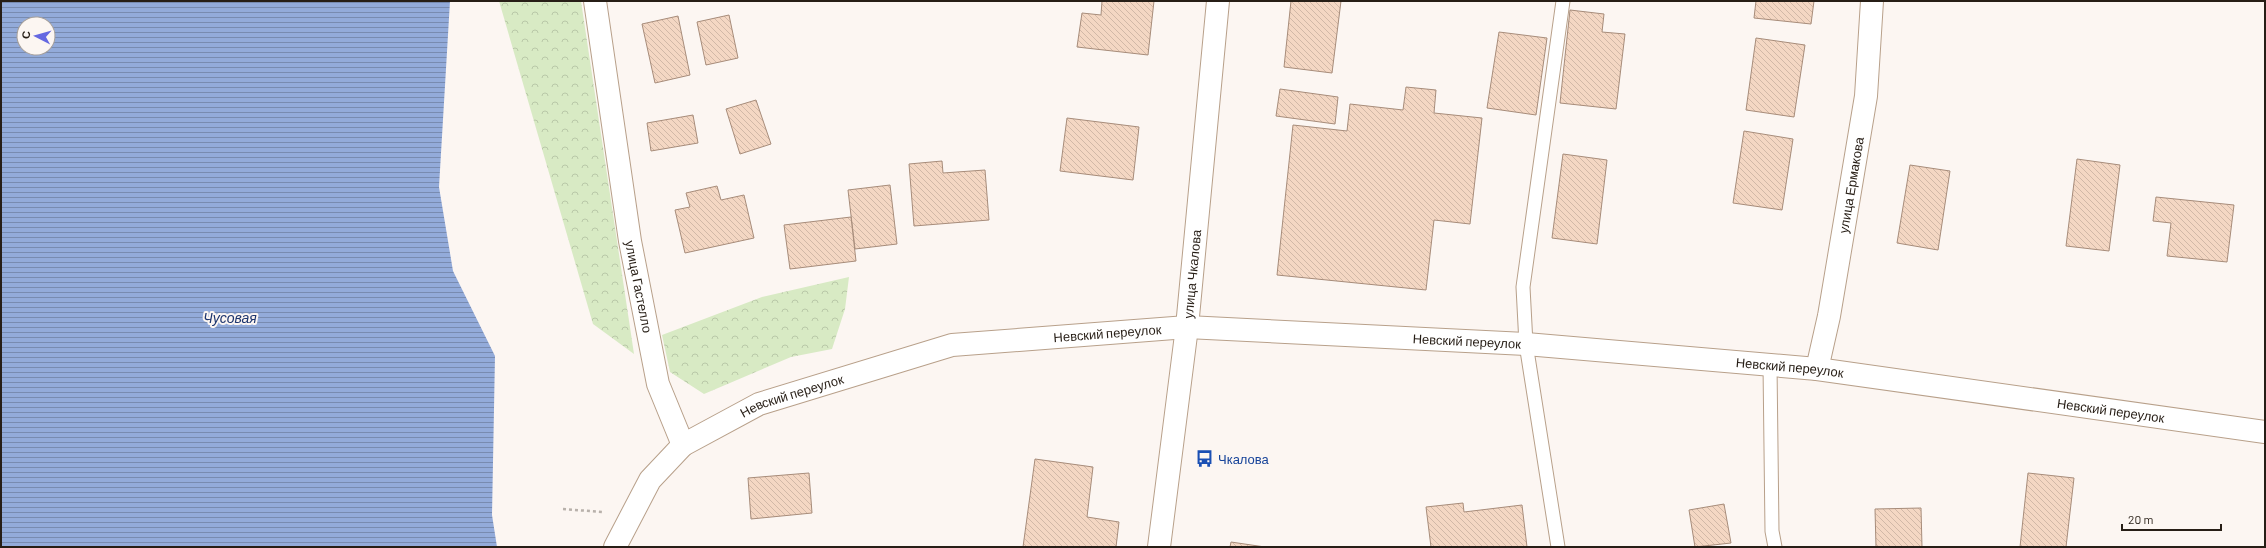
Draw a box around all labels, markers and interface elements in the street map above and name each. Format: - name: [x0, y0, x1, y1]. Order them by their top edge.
- north arrow: [16, 16, 56, 56]
- text: С: [19, 30, 32, 40]
- street label: улица Ермакова: [1835, 135, 1867, 235]
- street label: улица Чкалова: [1180, 228, 1204, 319]
- street label: улица Гастелло: [622, 239, 656, 334]
- water label: Чусовая: [203, 309, 257, 326]
- street label: Невский переулок: [1053, 321, 1162, 345]
- street label: Невский переулок: [1412, 330, 1522, 352]
- street label: Невский переулок: [1735, 354, 1845, 381]
- street label: Невский переулок: [737, 371, 846, 421]
- street label: Невский переулок: [2056, 395, 2166, 426]
- bus stop icon: Чкалова: [1195, 449, 1215, 469]
- place label: Чкалова: [1218, 451, 1270, 467]
- scale bar: [2122, 506, 2221, 532]
- text: 20 m: [2128, 512, 2154, 526]

